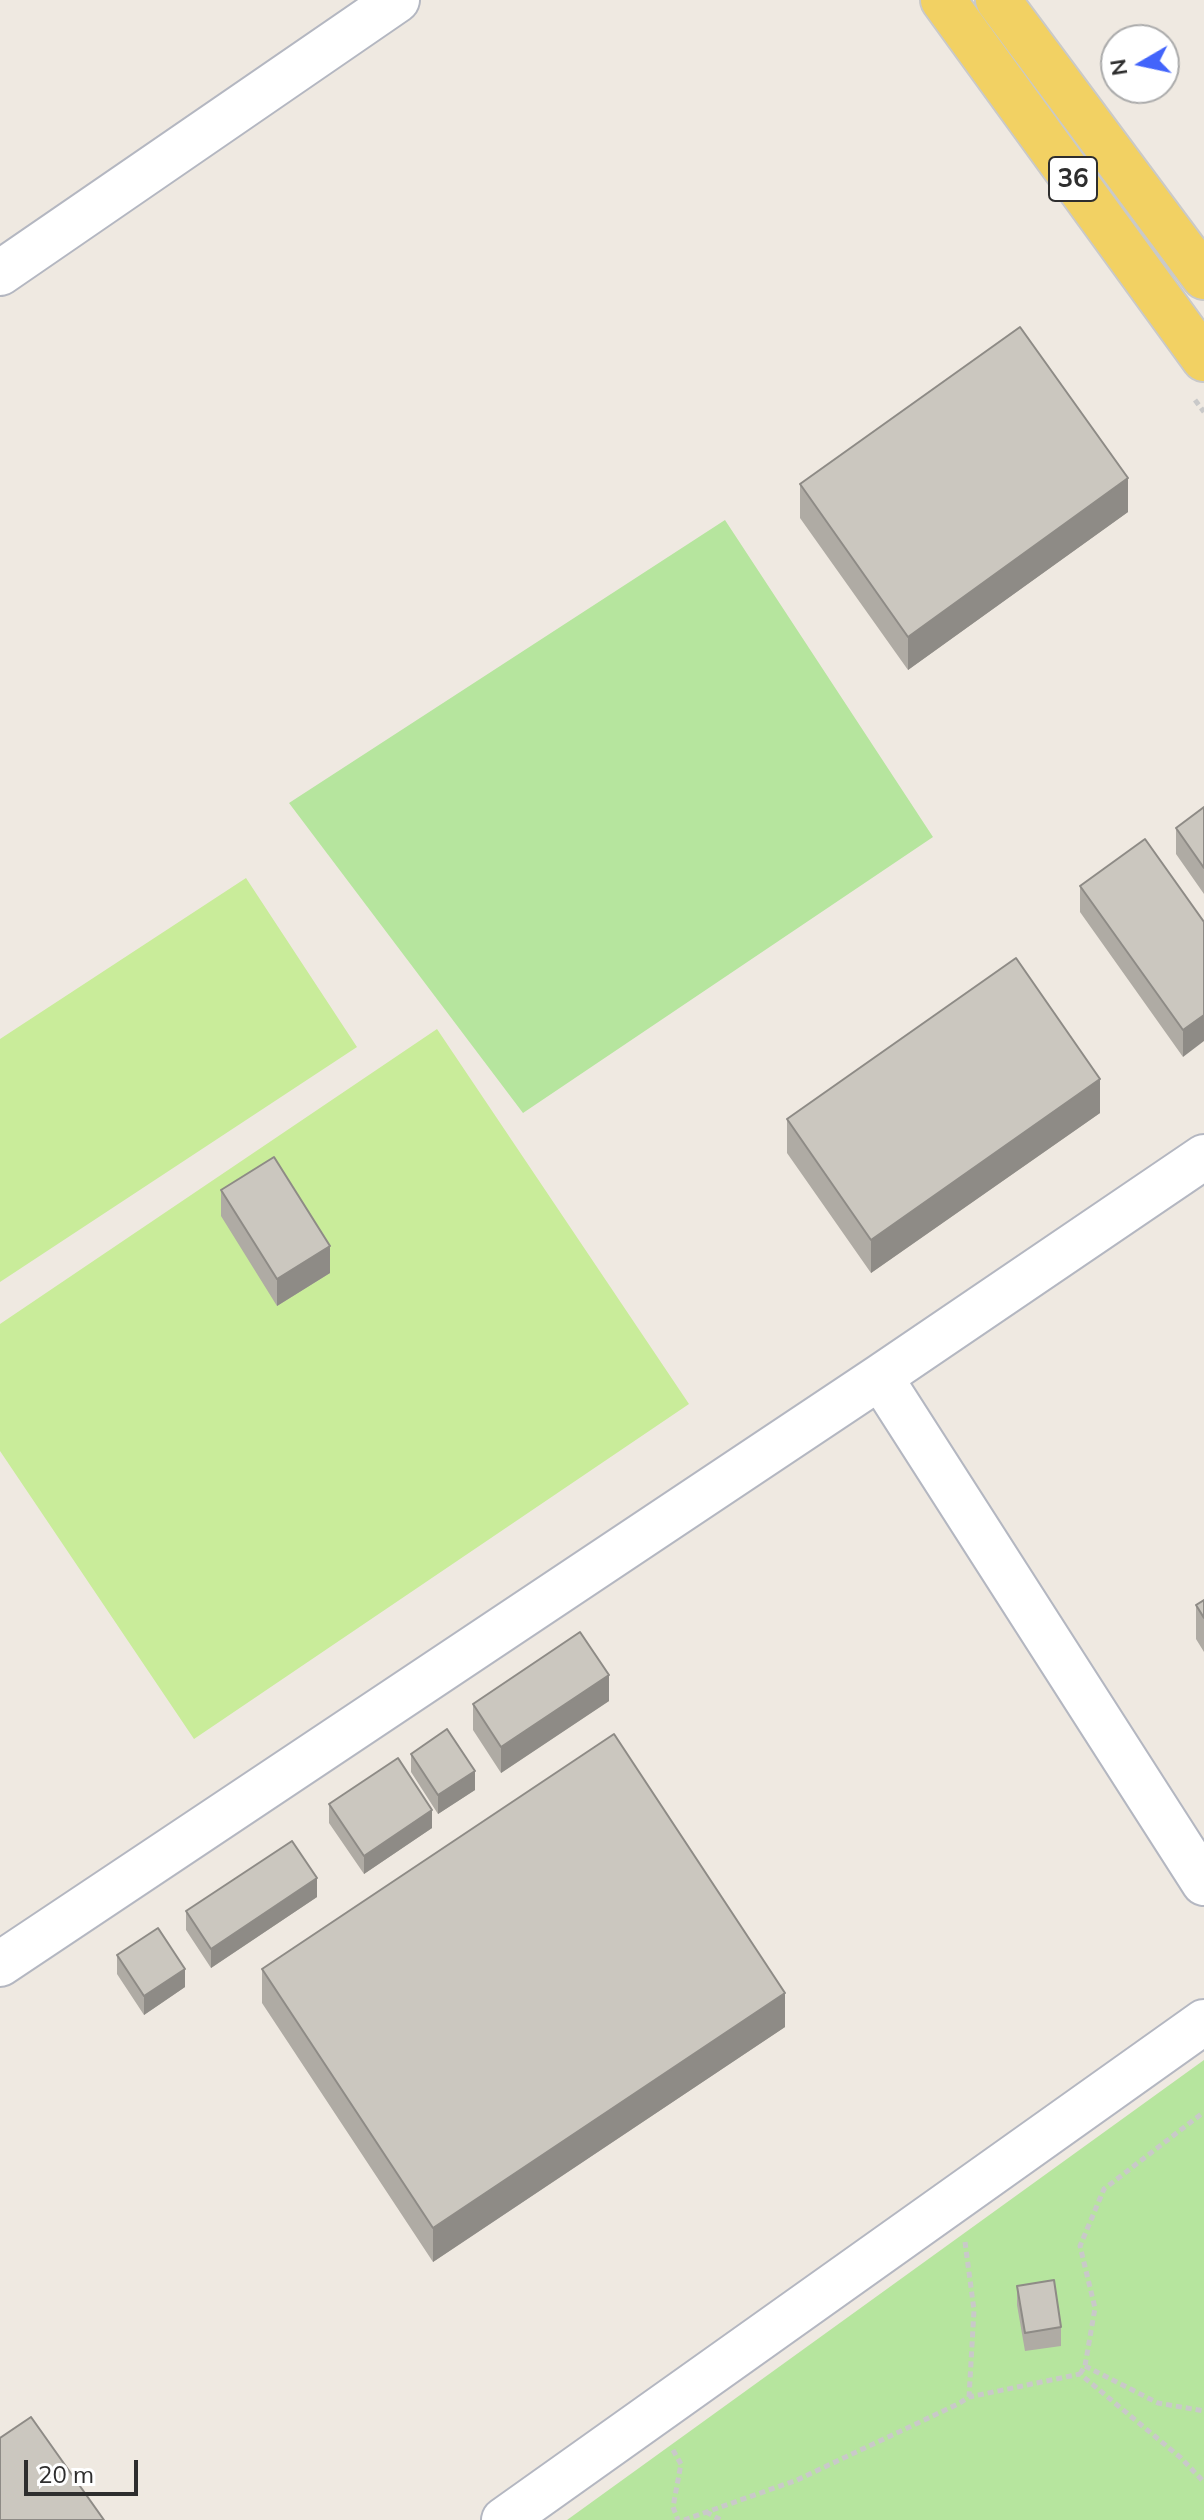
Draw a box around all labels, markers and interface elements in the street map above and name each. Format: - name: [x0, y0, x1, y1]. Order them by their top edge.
- north arrow: [1100, 24, 1180, 104]
- text: N: [1103, 57, 1133, 78]
- road number: 36: [1049, 157, 1097, 201]
- scale bar: [28, 2444, 142, 2494]
- text: 20 m: [38, 2459, 94, 2489]

